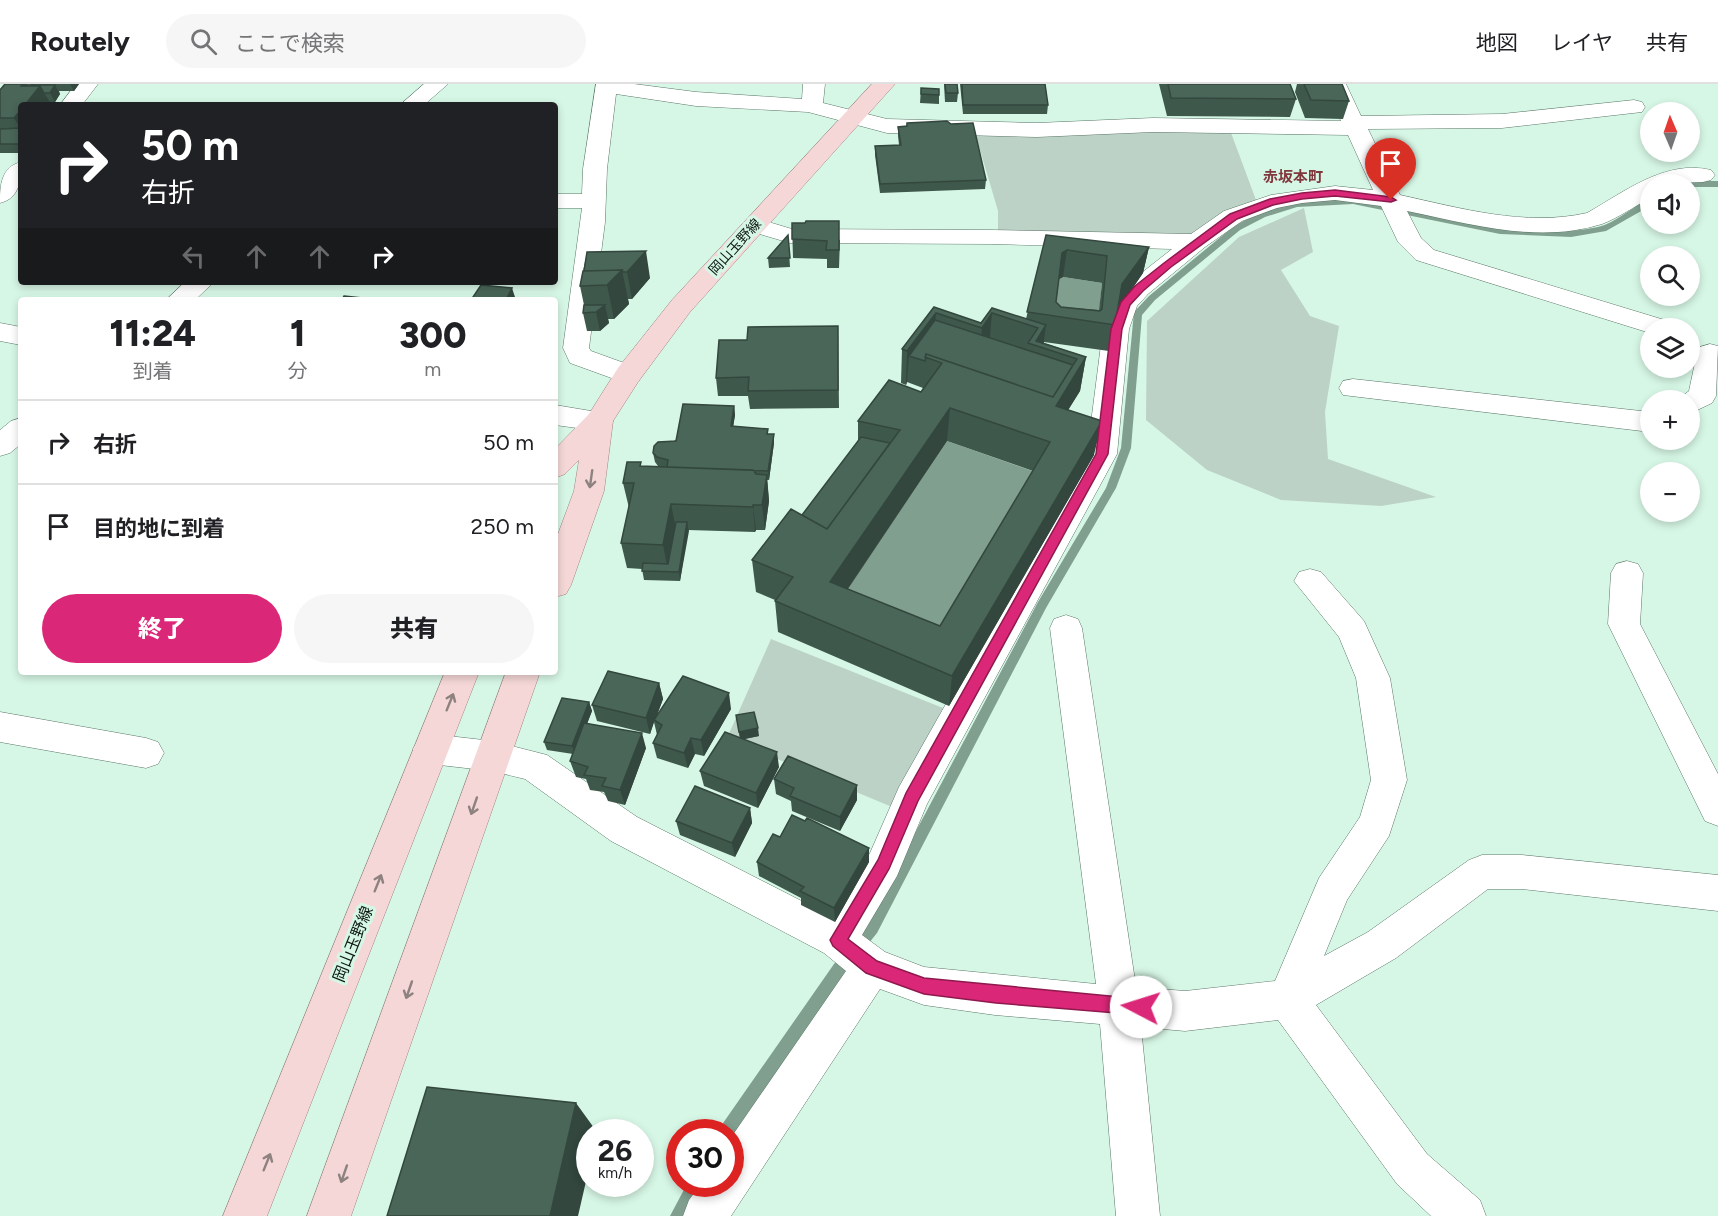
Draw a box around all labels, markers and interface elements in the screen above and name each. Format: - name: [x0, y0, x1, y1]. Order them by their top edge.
- search box: [166, 14, 586, 68]
- text: Routely: [30, 24, 130, 58]
- icon: search: [187, 25, 220, 58]
- text: ここで検索: [235, 30, 345, 57]
- text: 地図: [1476, 30, 1518, 55]
- text: レイヤ: [1551, 30, 1613, 55]
- text: 共有: [1646, 30, 1688, 55]
- north arrow: [1640, 102, 1700, 162]
- map controls: [1640, 102, 1700, 522]
- text: 50 m: [141, 120, 239, 171]
- icon: right: [42, 126, 120, 204]
- pin: [1365, 138, 1416, 200]
- icon: arrive: [1374, 147, 1407, 180]
- district label: 赤坂本町: [1263, 168, 1323, 186]
- button: sound: [1640, 174, 1700, 234]
- text: 右折: [141, 176, 195, 209]
- street label: 岡山玉野線: [705, 215, 765, 279]
- icon: left: [177, 240, 210, 273]
- icon: ahead: [240, 240, 273, 273]
- icon: ahead: [303, 240, 336, 273]
- icon: right: [366, 240, 399, 273]
- button: search: [1640, 246, 1700, 306]
- text: 11:24: [110, 312, 196, 355]
- text: 1: [290, 312, 305, 355]
- text: 300: [399, 314, 466, 357]
- button: layers: [1640, 318, 1700, 378]
- text: m: [424, 357, 441, 381]
- text: 到着: [133, 359, 173, 383]
- text: 分: [288, 359, 308, 383]
- button: +: [1640, 390, 1700, 450]
- icon: right: [42, 426, 75, 459]
- text: 50 m: [483, 429, 534, 456]
- text: 右折: [93, 431, 137, 458]
- button: −: [1640, 462, 1700, 522]
- one-way arrow: [586, 469, 597, 488]
- icon: arrive: [42, 510, 75, 543]
- text: 250 m: [471, 513, 534, 540]
- text: 目的地に到着: [93, 515, 225, 542]
- button: 終了: [42, 594, 282, 663]
- button: 共有: [294, 594, 534, 663]
- one-way arrow: [445, 693, 456, 712]
- one-way arrow: [468, 796, 479, 815]
- one-way arrow: [373, 874, 384, 893]
- street label: 岡山玉野線: [329, 903, 377, 985]
- position arrow: [1109, 975, 1173, 1039]
- one-way arrow: [403, 980, 414, 999]
- speed limit sign: 30: [666, 1119, 744, 1197]
- text: 26: [598, 1132, 632, 1169]
- one-way arrow: [262, 1153, 273, 1171]
- one-way arrow: [338, 1164, 349, 1183]
- text: km/h: [598, 1164, 632, 1182]

